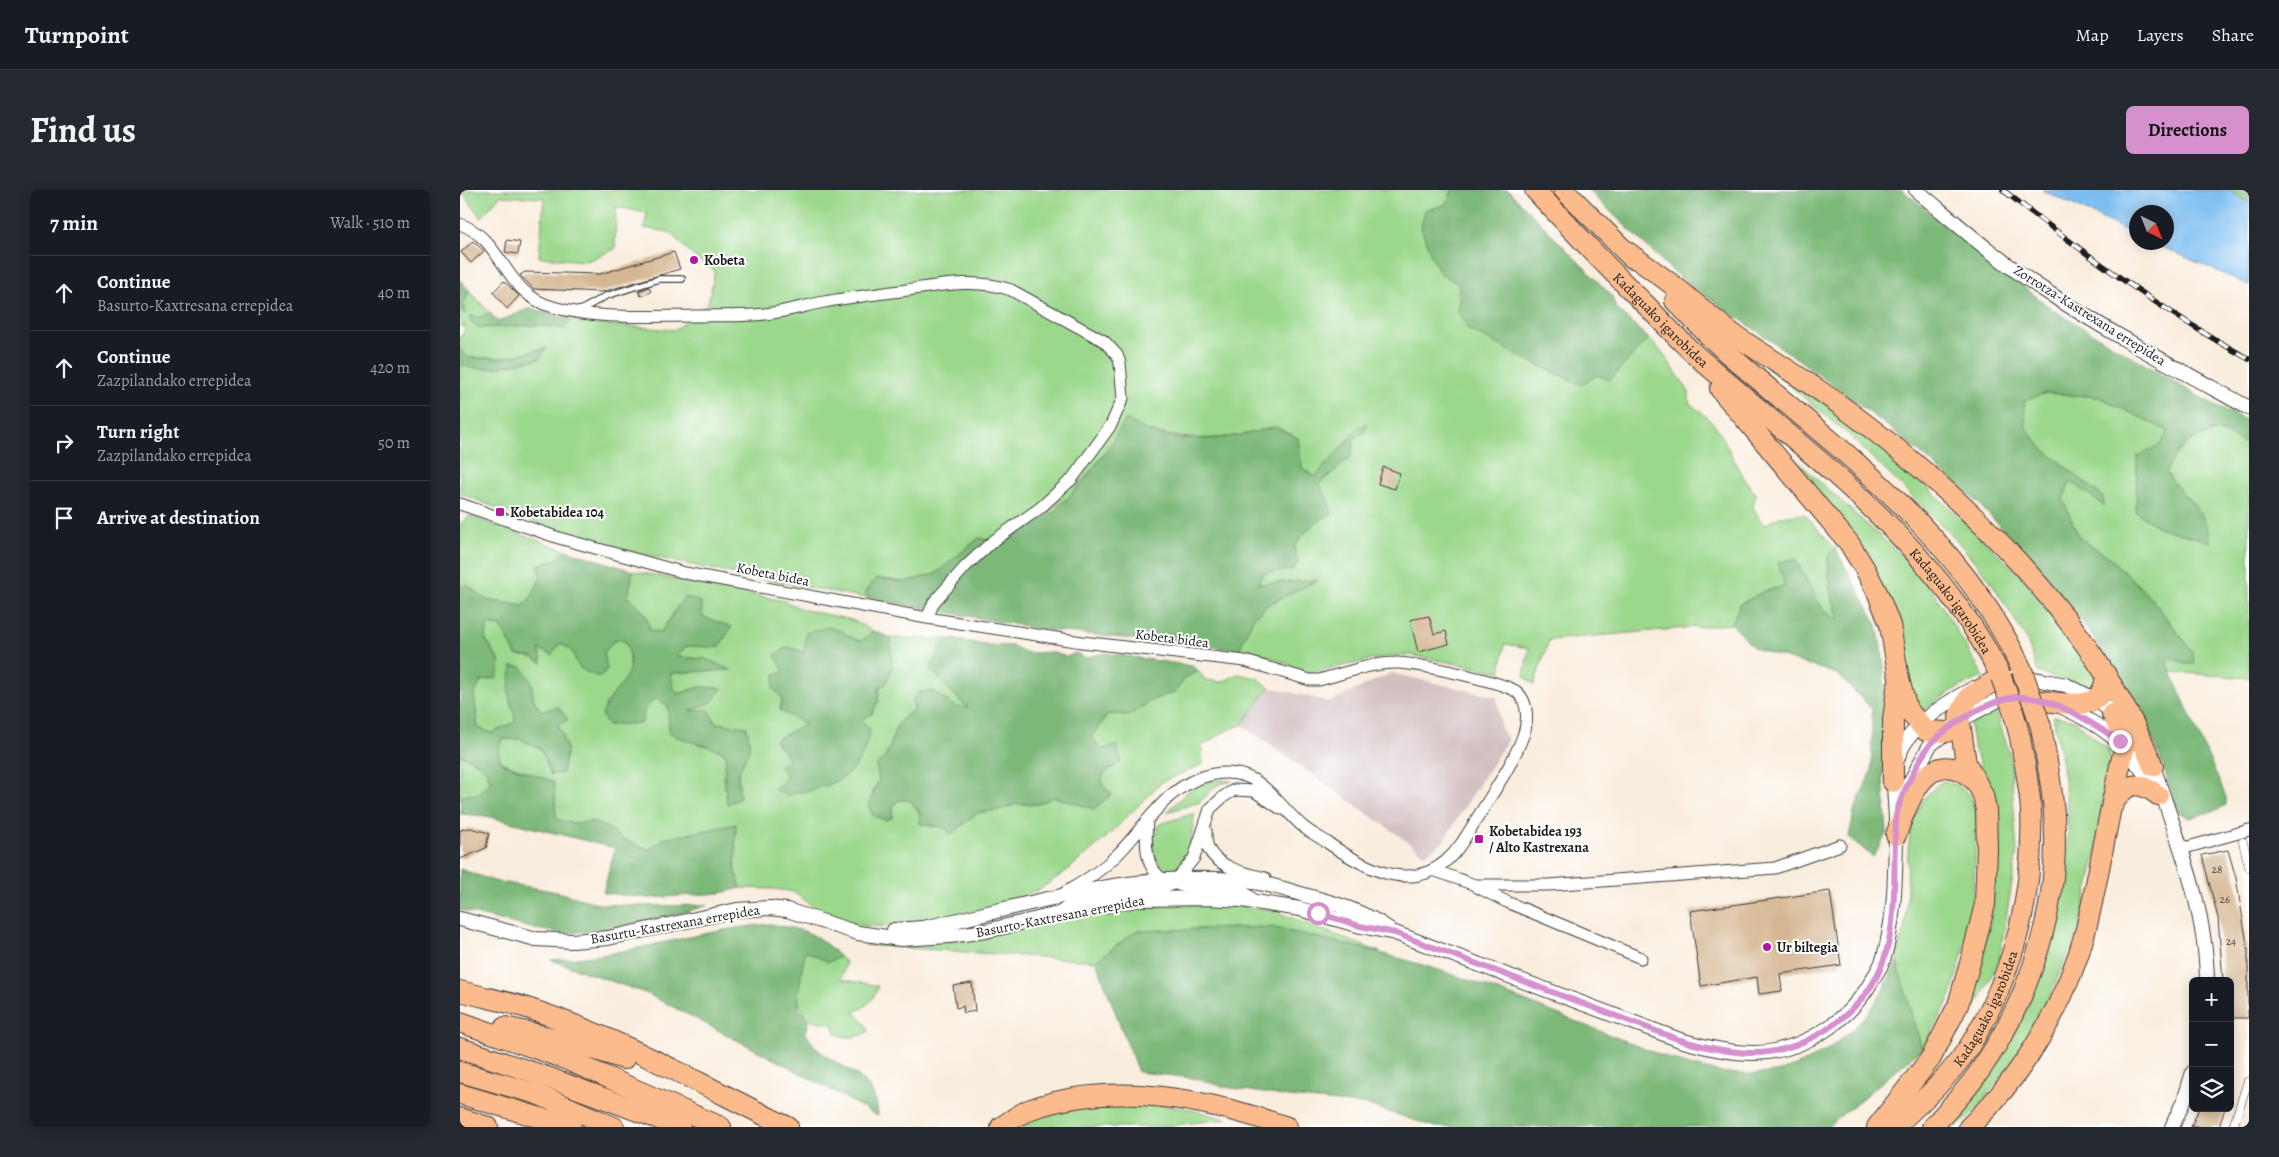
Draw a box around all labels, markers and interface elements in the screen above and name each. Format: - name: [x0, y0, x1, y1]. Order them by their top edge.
- text: Turnpoint: [25, 19, 129, 51]
- text: Map: [2076, 23, 2109, 47]
- text: Layers: [2137, 23, 2184, 47]
- text: Share: [2212, 23, 2254, 47]
- text: Find us: [30, 106, 136, 154]
- button: Directions: [2126, 106, 2249, 154]
- north arrow: [2129, 205, 2174, 250]
- text: 7 min: [50, 209, 98, 237]
- text: Walk · 510 m: [330, 212, 410, 234]
- place label: Kobeta: [704, 251, 745, 270]
- marker: Kobeta: [688, 254, 700, 266]
- street label: Zorrotza-Kastrexana errepidea: [2010, 261, 2170, 370]
- street label: Kadaguako igarobidea: [1609, 268, 1713, 372]
- text: Continue: [97, 269, 171, 295]
- icon: ahead: [50, 279, 78, 307]
- text: 40 m: [378, 282, 410, 304]
- text: Basurto-Kaxtresana errepidea: [97, 295, 293, 317]
- text: Continue: [97, 344, 171, 370]
- icon: ahead: [50, 354, 78, 382]
- text: 420 m: [370, 357, 410, 379]
- text: Zazpilandako errepidea: [97, 370, 251, 392]
- text: Turn right: [97, 419, 179, 445]
- icon: right: [50, 429, 78, 457]
- text: 50 m: [378, 432, 410, 454]
- text: Zazpilandako errepidea: [97, 445, 251, 467]
- place label: Kobetabidea 104: [510, 503, 605, 522]
- icon: arrive: [50, 504, 78, 532]
- text: Arrive at destination: [97, 505, 260, 531]
- marker: Kobetabidea 104: [494, 506, 506, 518]
- street label: Kadaguako igarobidea: [1905, 544, 1996, 658]
- street label: Kobeta bidea: [735, 558, 812, 591]
- street label: Kobeta bidea: [1134, 625, 1210, 652]
- route end: [2109, 730, 2132, 753]
- place label: Kobetabidea 193 / Alto Kastrexana: [1489, 822, 1589, 857]
- marker: Kobetabidea 193 / Alto Kastrexana: [1473, 833, 1485, 845]
- house number: 28: [2212, 862, 2222, 877]
- street label: Basurto-Kaxtresana errepidea: [974, 891, 1147, 942]
- house number: 26: [2220, 892, 2230, 907]
- street label: Basurtu-Kastrexana errepidea: [589, 900, 762, 949]
- route start: [1307, 902, 1330, 925]
- house number: 24: [2226, 934, 2236, 949]
- place label: Ur biltegia: [1777, 938, 1838, 957]
- marker: Ur biltegia: [1761, 941, 1773, 953]
- street label: Kadaguako igarobidea: [1949, 948, 2023, 1071]
- map controls: [2189, 977, 2234, 1112]
- button: +: [2189, 977, 2234, 1022]
- button: −: [2189, 1022, 2234, 1067]
- button: layers: [2189, 1067, 2234, 1112]

